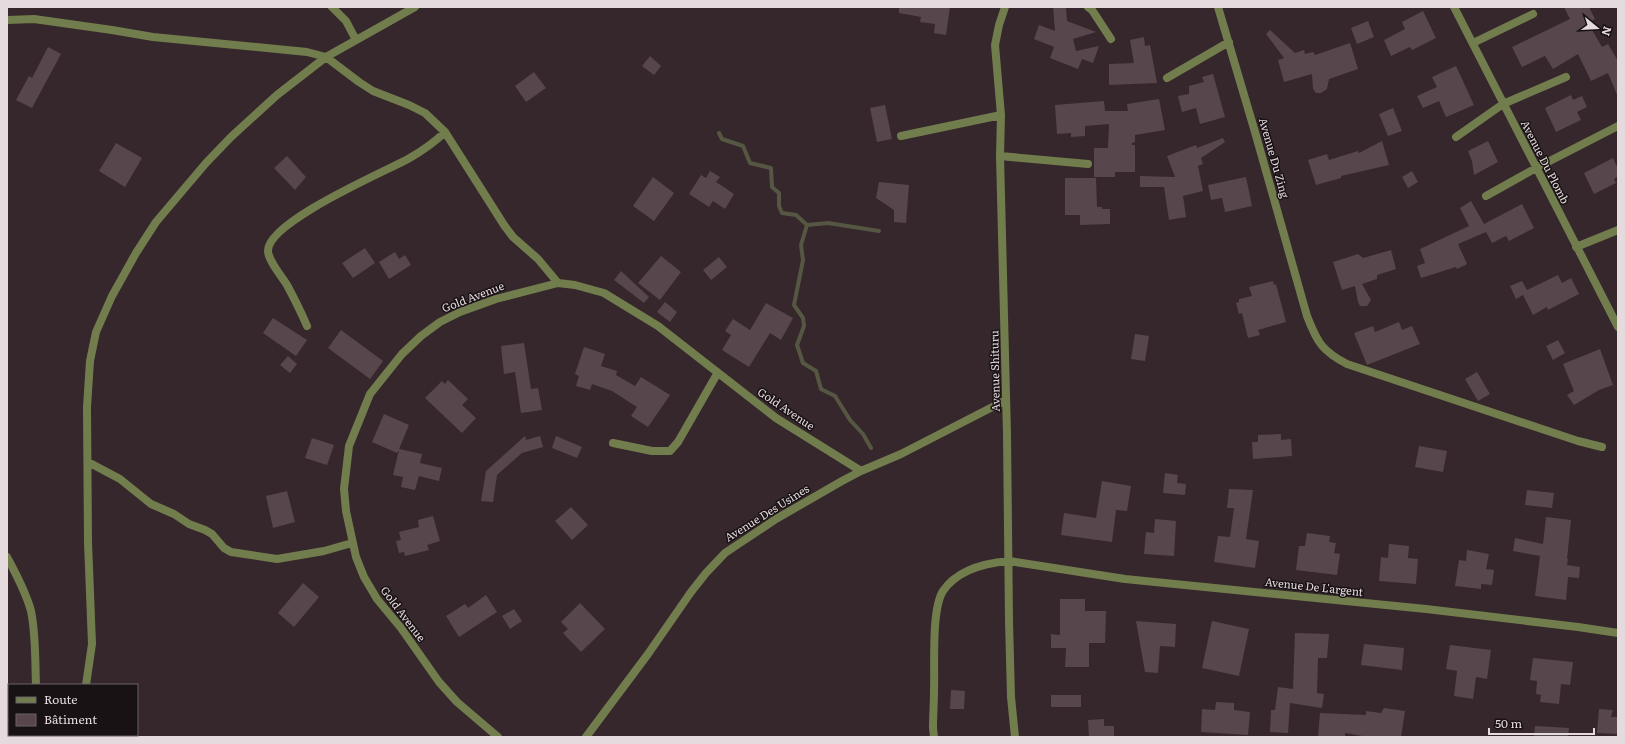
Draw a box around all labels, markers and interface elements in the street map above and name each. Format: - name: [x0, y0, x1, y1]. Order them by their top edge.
- north arrow: [1577, 8, 1617, 48]
- text: N: [1598, 25, 1616, 38]
- street label: Avenue Du Zing: [1256, 116, 1294, 201]
- street label: Avenue Du Plomb: [1518, 117, 1574, 206]
- street label: Gold Avenue: [439, 277, 506, 315]
- street label: Avenue Shituru: [985, 330, 1003, 412]
- street label: Gold Avenue: [755, 383, 818, 433]
- street label: Avenue Des Usines: [721, 480, 812, 545]
- street label: Avenue De L'argent: [1264, 573, 1365, 599]
- street label: Gold Avenue: [378, 582, 430, 645]
- legend: [8, 684, 138, 736]
- text: Route: [44, 690, 78, 708]
- text: Bâtiment: [44, 710, 97, 728]
- scale bar: [1489, 710, 1594, 736]
- text: 50 m: [1495, 714, 1522, 732]

